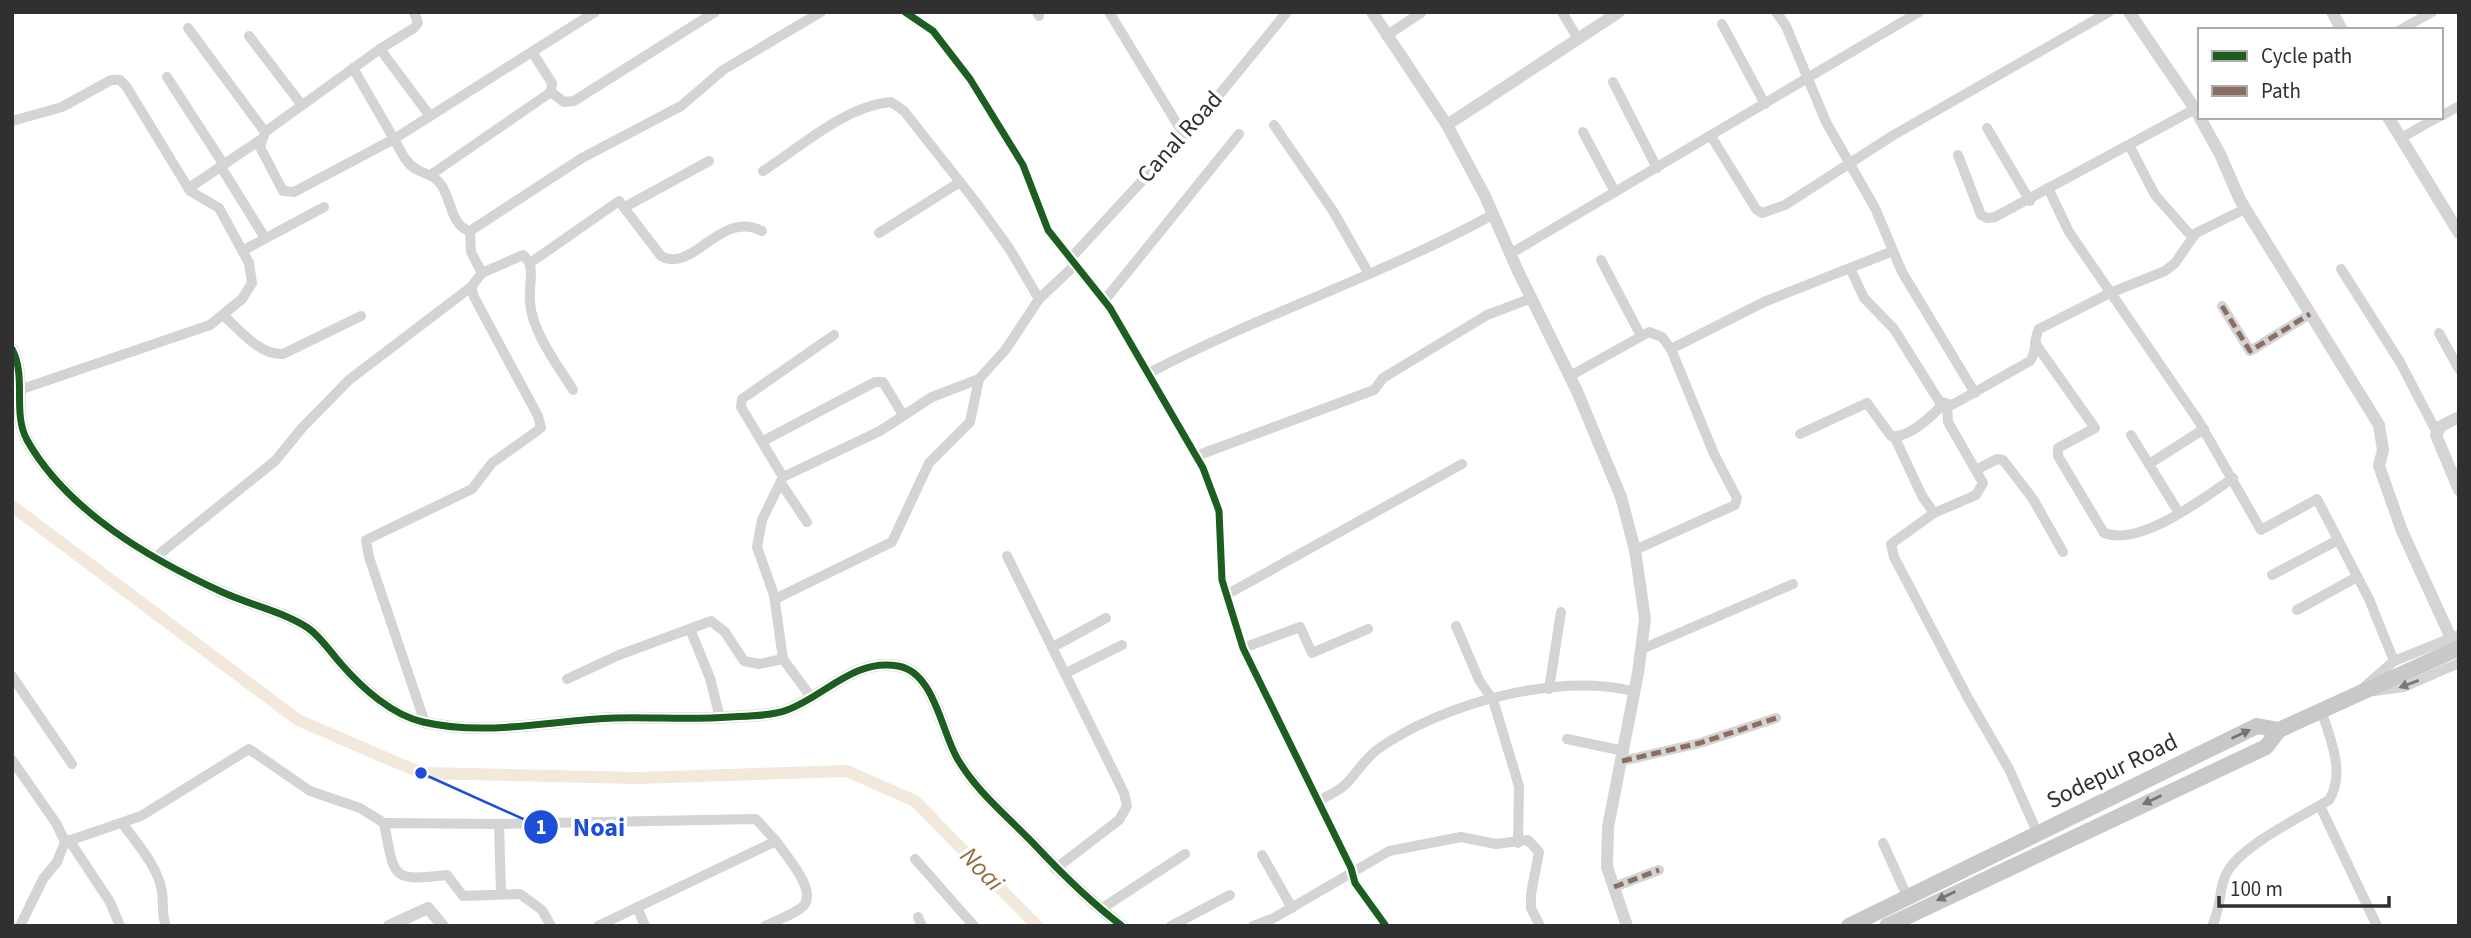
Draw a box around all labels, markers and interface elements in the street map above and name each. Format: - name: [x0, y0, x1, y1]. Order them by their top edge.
- legend: [2198, 28, 2443, 119]
- text: Cycle path: [2261, 41, 2352, 71]
- text: Path: [2261, 76, 2301, 106]
- street label: Canal Road: [1129, 83, 1231, 191]
- one-way arrow: [2398, 679, 2419, 690]
- street label: Sodepur Road: [2040, 724, 2184, 818]
- one-way arrow: [2231, 728, 2251, 740]
- one-way arrow: [2142, 794, 2162, 806]
- callout: Noai: [524, 804, 639, 851]
- text: Noai: [573, 809, 625, 846]
- text: 1: [535, 812, 547, 842]
- water label: Noai: [951, 838, 1013, 900]
- scale bar: [2219, 864, 2389, 908]
- text: 100 m: [2230, 874, 2283, 904]
- one-way arrow: [1936, 891, 1956, 902]

